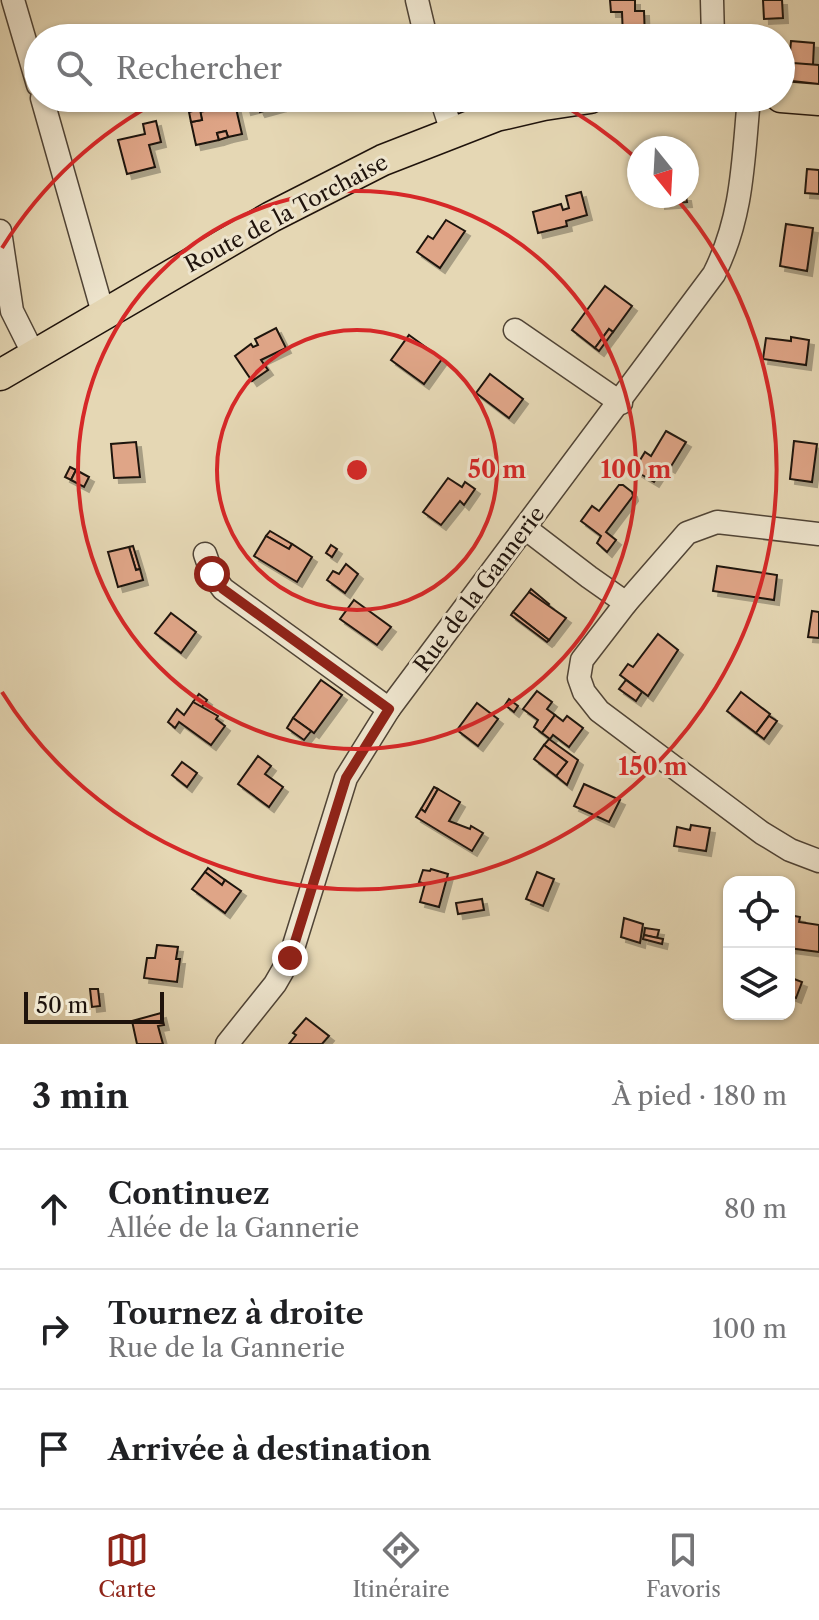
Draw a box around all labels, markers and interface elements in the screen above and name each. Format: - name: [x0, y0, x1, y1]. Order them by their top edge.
- search box: [24, 24, 795, 112]
- icon: search: [52, 46, 96, 90]
- text: Rechercher: [116, 50, 282, 87]
- north arrow: [627, 136, 699, 208]
- street label: Route de la Torchaise: [180, 148, 392, 278]
- text: 50 m: [468, 455, 526, 484]
- text: 100 m: [600, 455, 672, 484]
- centre of rings: [343, 456, 371, 484]
- street label: Rue de la Gannerie: [408, 501, 551, 678]
- route start: [194, 556, 230, 592]
- text: 150 m: [618, 752, 688, 781]
- map controls: [723, 876, 795, 1020]
- button: locate: [723, 876, 795, 948]
- route end: [272, 940, 308, 976]
- button: layers: [723, 948, 795, 1020]
- scale bar: [24, 988, 164, 1024]
- text: 50 m: [36, 992, 88, 1019]
- text: 3 min: [32, 1075, 129, 1117]
- text: À pied · 180 m: [612, 1080, 787, 1112]
- text: Continuez: [108, 1175, 270, 1212]
- icon: ahead: [32, 1187, 76, 1231]
- text: 80 m: [724, 1193, 787, 1225]
- text: Allée de la Gannerie: [108, 1212, 359, 1244]
- text: Tournez à droite: [108, 1295, 364, 1332]
- icon: right: [32, 1307, 76, 1351]
- text: 100 m: [712, 1313, 787, 1345]
- text: Rue de la Gannerie: [108, 1332, 345, 1364]
- icon: arrive: [32, 1427, 76, 1471]
- text: Arrivée à destination: [108, 1431, 431, 1468]
- tab: Carte: [98, 1528, 156, 1603]
- tab: Itinéraire: [352, 1528, 450, 1603]
- tab: Favoris: [646, 1528, 721, 1603]

